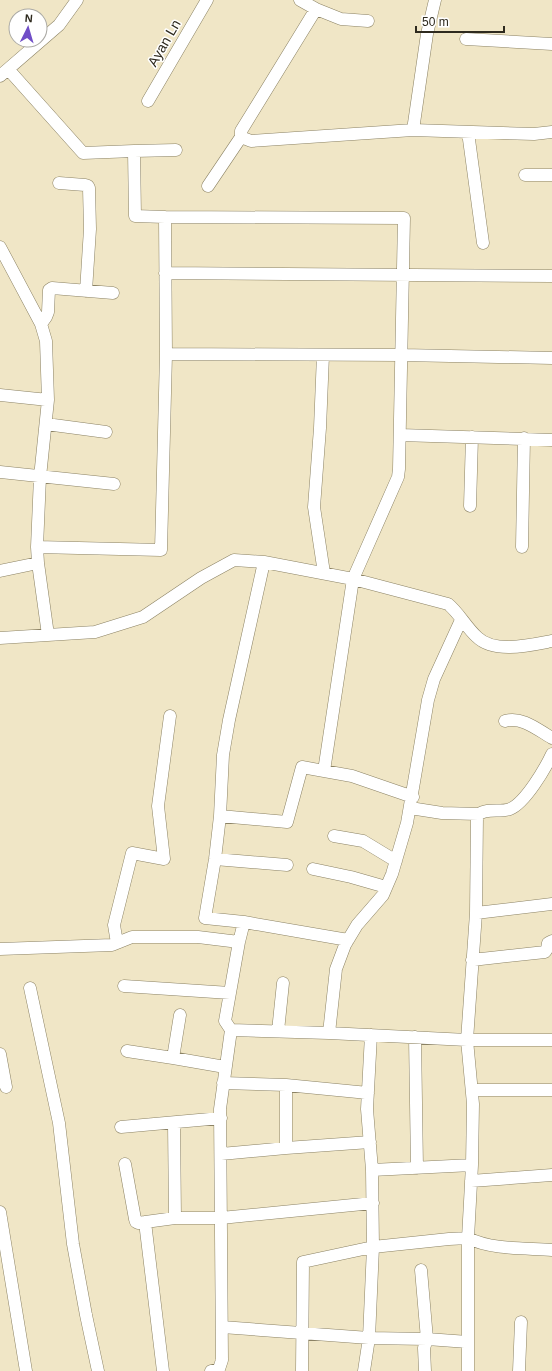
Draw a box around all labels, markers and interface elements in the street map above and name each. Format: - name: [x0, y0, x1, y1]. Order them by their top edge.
- north arrow: [8, 8, 48, 48]
- scale bar: [416, 8, 504, 34]
- text: N: [24, 12, 33, 24]
- text: 50 m: [422, 15, 449, 29]
- street label: Ayan Ln: [144, 17, 184, 69]

